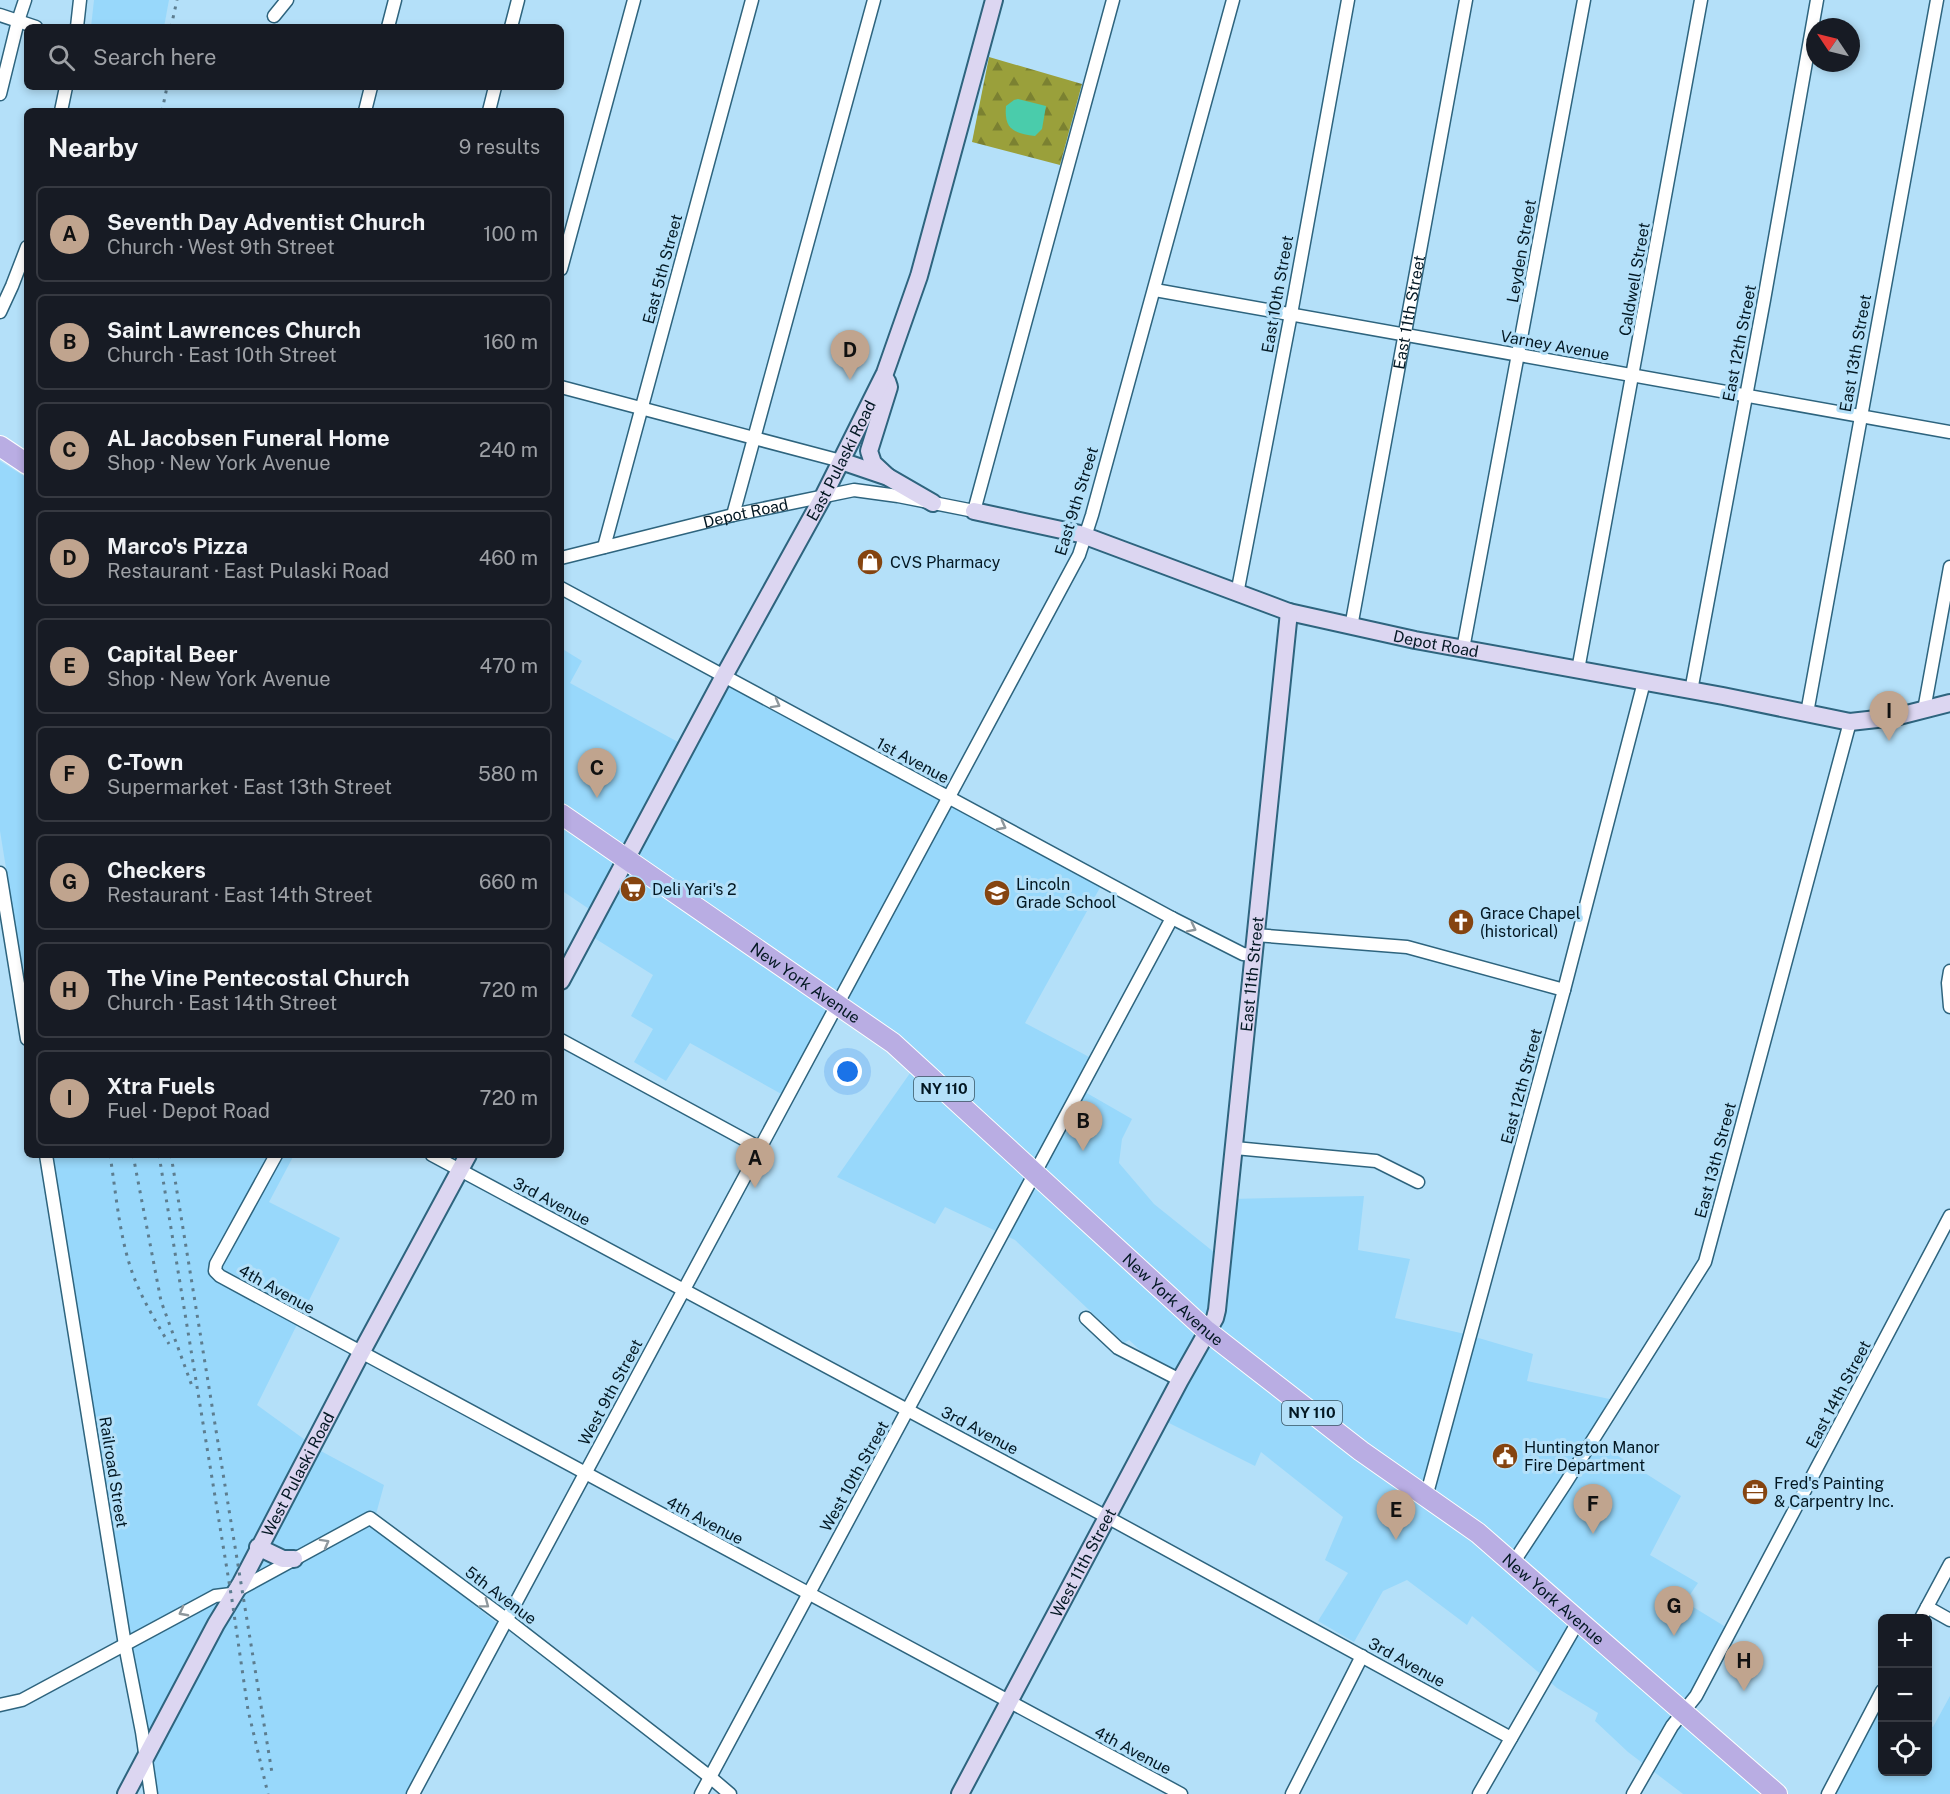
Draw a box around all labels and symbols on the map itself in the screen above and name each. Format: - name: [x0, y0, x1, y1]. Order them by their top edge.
- north arrow: [1806, 18, 1860, 72]
- street label: Leyden Street: [1503, 198, 1540, 304]
- street label: East 5th Street: [639, 212, 686, 326]
- street label: Caldwell Street: [1615, 221, 1654, 337]
- street label: East 10th Street: [1258, 234, 1297, 354]
- street label: East 11th Street: [1389, 254, 1429, 371]
- street label: East 12th Street: [1719, 283, 1760, 403]
- street label: East 13th Street: [1836, 293, 1875, 413]
- street label: Varney Avenue: [1499, 327, 1611, 364]
- pin: D: [830, 330, 870, 380]
- street label: East Pulaski Road: [803, 397, 880, 524]
- street label: East 9th Street: [1051, 444, 1102, 558]
- street label: Depot Road: [701, 495, 790, 532]
- shop icon: CVS Pharmacy: [855, 547, 885, 577]
- place label: CVS Pharmacy: [890, 553, 1001, 572]
- street label: Depot Road: [1392, 626, 1480, 661]
- pin: I: [1870, 692, 1908, 741]
- one-way arrow: [769, 697, 780, 708]
- street label: 1st Avenue: [873, 733, 952, 787]
- pin: C: [578, 748, 616, 798]
- one-way arrow: [996, 819, 1006, 830]
- supermarket icon: Deli Yari's 2: [618, 874, 648, 904]
- place label: Lincoln Grade School: [1016, 875, 1117, 912]
- school or university icon: Lincoln Grade School: [982, 878, 1012, 908]
- place label: Deli Yari's 2: [652, 880, 737, 899]
- place label: Grace Chapel (historical): [1480, 904, 1581, 941]
- church icon: Grace Chapel (historical): [1446, 907, 1476, 937]
- street label: East 11th Street: [1237, 916, 1268, 1033]
- one-way arrow: [1186, 921, 1197, 932]
- street label: New York Avenue: [747, 939, 864, 1028]
- street label: East 12th Street: [1497, 1026, 1546, 1146]
- your location: [833, 1057, 862, 1086]
- road number: NY 110: [914, 1077, 974, 1101]
- street label: East 13th Street: [1691, 1100, 1740, 1220]
- pin: B: [1064, 1102, 1102, 1151]
- pin: A: [736, 1138, 774, 1188]
- street label: 3rd Avenue: [510, 1173, 594, 1230]
- street label: New York Avenue: [1118, 1249, 1227, 1350]
- street label: 4th Avenue: [235, 1261, 318, 1318]
- street label: West 9th Street: [574, 1336, 646, 1449]
- street label: East 14th Street: [1802, 1337, 1875, 1451]
- road number: NY 110: [1282, 1401, 1342, 1425]
- street label: 3rd Avenue: [938, 1402, 1022, 1459]
- street label: West Pulaski Road: [258, 1409, 338, 1540]
- street label: Railroad Street: [95, 1415, 132, 1529]
- street label: West 10th Street: [816, 1417, 893, 1535]
- place label: Huntington Manor Fire Department: [1524, 1438, 1660, 1475]
- public building icon: Huntington Manor Fire Department: [1490, 1441, 1520, 1471]
- place label: Fred's Painting & Carpentry Inc.: [1774, 1474, 1894, 1511]
- office icon: Fred's Painting & Carpentry Inc.: [1740, 1477, 1770, 1507]
- pin: F: [1574, 1484, 1612, 1534]
- pin: E: [1376, 1490, 1416, 1540]
- street label: 4th Avenue: [663, 1492, 746, 1549]
- street label: West 11th Street: [1047, 1505, 1120, 1621]
- one-way arrow: [318, 1539, 329, 1550]
- street label: New York Avenue: [1498, 1550, 1608, 1649]
- street label: 5th Avenue: [461, 1562, 540, 1628]
- pin: G: [1654, 1586, 1694, 1636]
- one-way arrow: [478, 1597, 489, 1608]
- one-way arrow: [178, 1605, 189, 1616]
- street label: 3rd Avenue: [1365, 1634, 1448, 1691]
- pin: H: [1724, 1642, 1764, 1691]
- street label: 4th Avenue: [1091, 1722, 1174, 1779]

